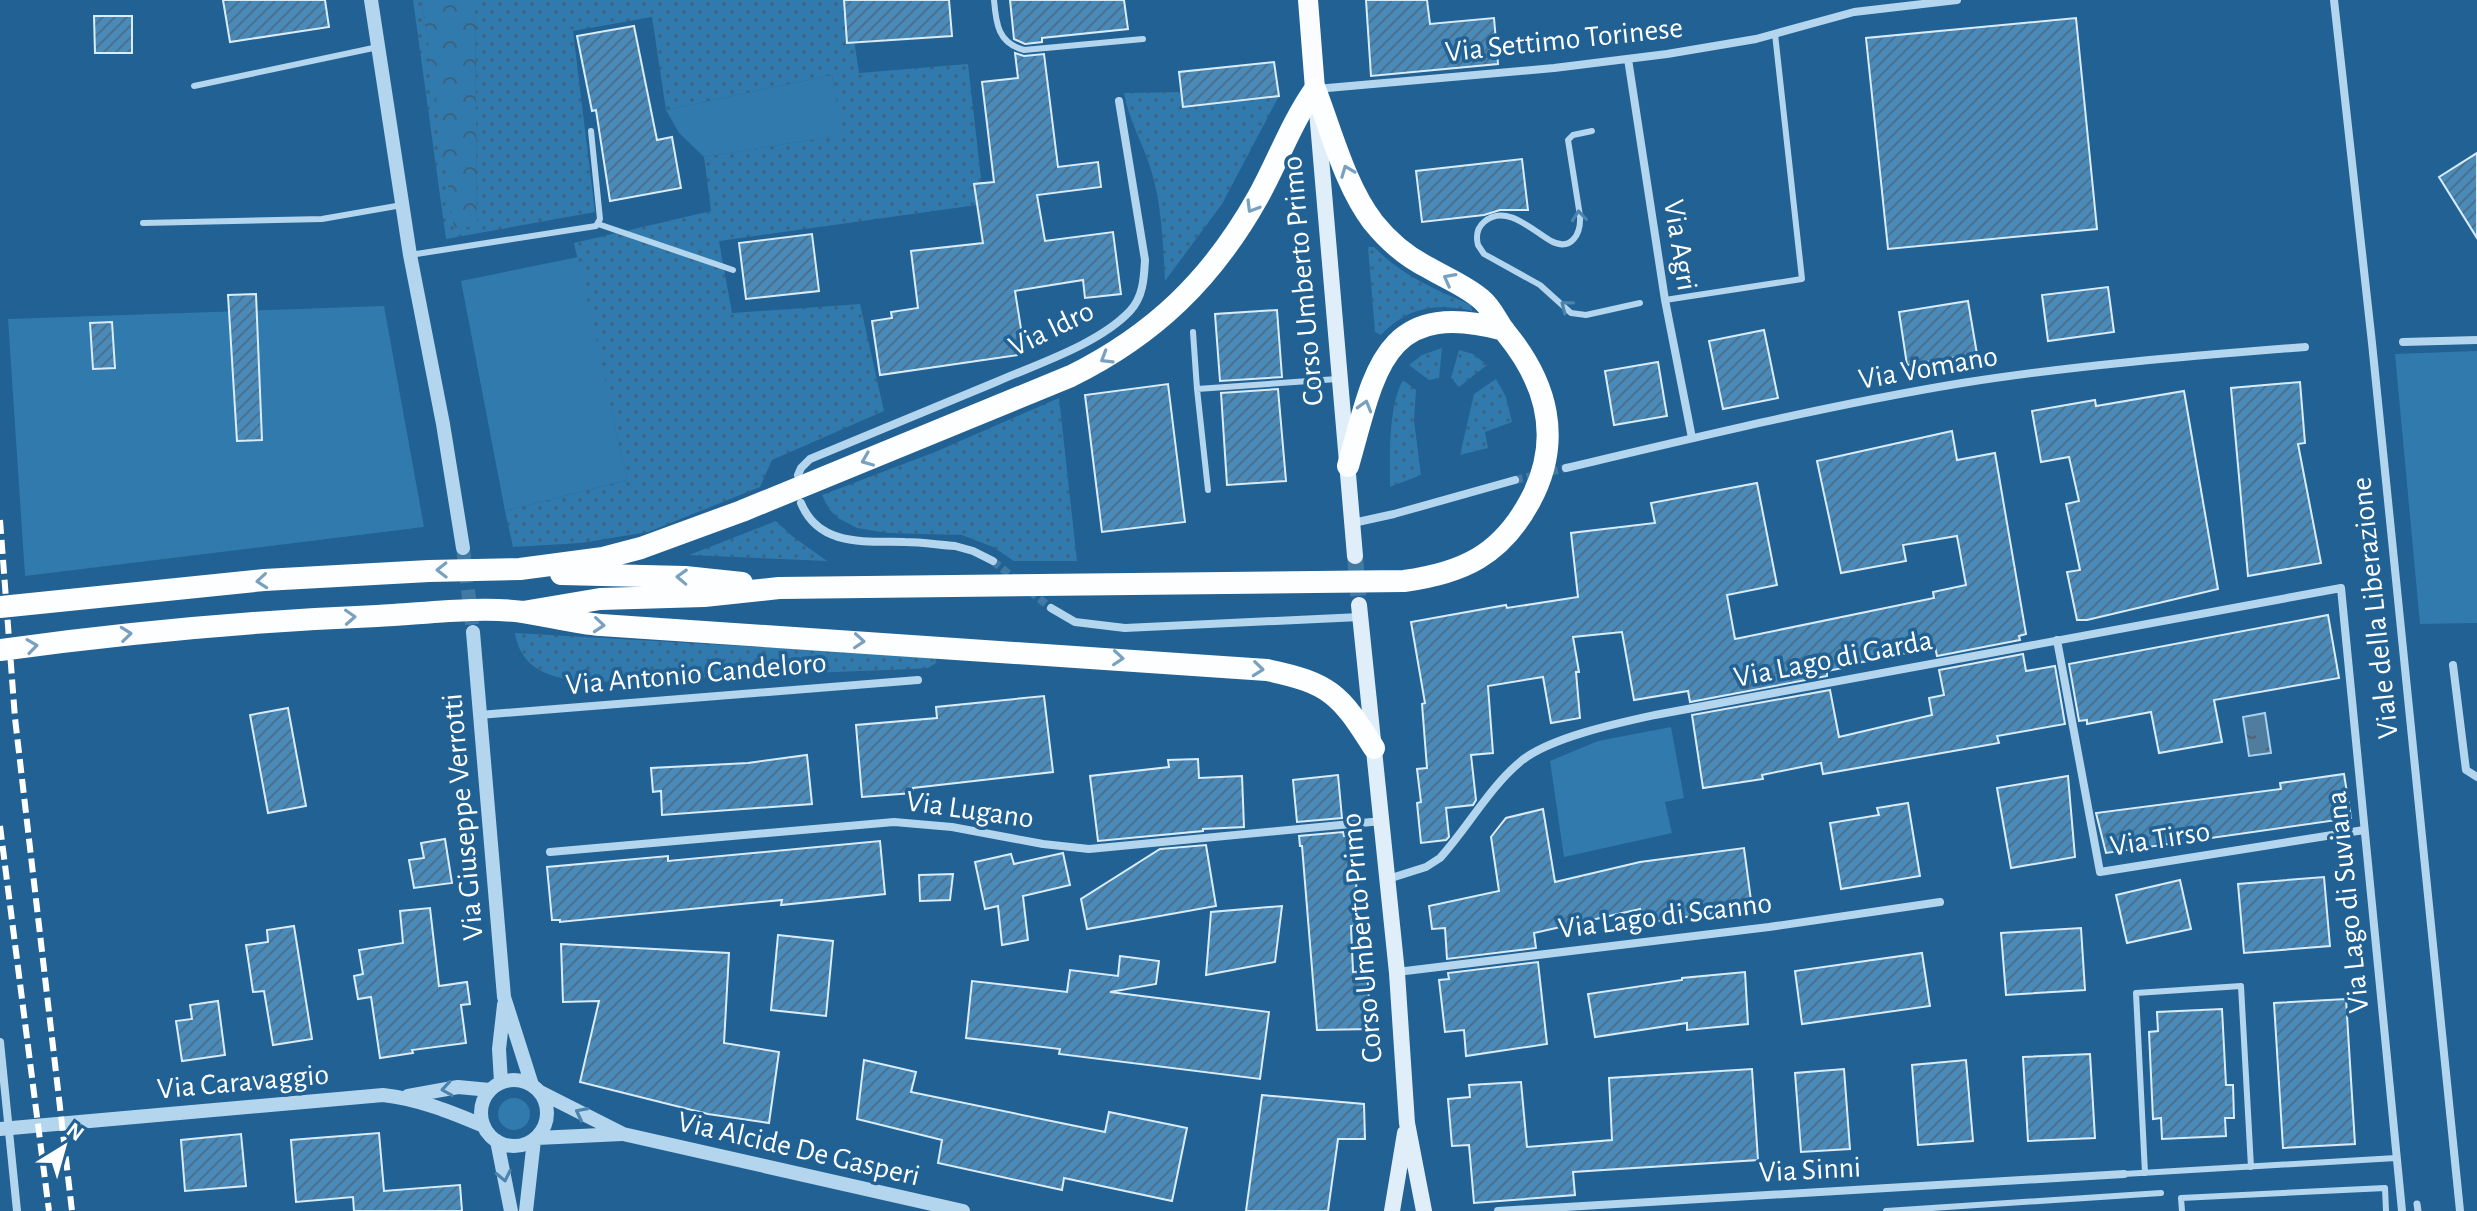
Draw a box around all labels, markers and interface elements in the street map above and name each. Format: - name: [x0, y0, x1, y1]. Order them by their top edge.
- street label: Via Settimo Torinese: [1444, 13, 1684, 67]
- street label: Corso Umberto Primo: [1277, 155, 1329, 407]
- one-way arrow: [1340, 165, 1356, 179]
- street label: Via Agri: [1658, 197, 1702, 293]
- one-way arrow: [1246, 198, 1262, 213]
- one-way arrow: [1571, 210, 1588, 223]
- one-way arrow: [1443, 274, 1458, 289]
- street label: Via Idro: [1004, 296, 1099, 362]
- one-way arrow: [1560, 302, 1575, 316]
- street label: Via Vomano: [1856, 341, 2000, 395]
- one-way arrow: [1100, 348, 1115, 364]
- one-way arrow: [1356, 399, 1372, 413]
- one-way arrow: [861, 450, 875, 467]
- street label: Viale della Liberazione: [2346, 476, 2404, 740]
- one-way arrow: [435, 562, 448, 579]
- one-way arrow: [675, 569, 688, 586]
- one-way arrow: [255, 572, 268, 589]
- one-way arrow: [344, 609, 357, 626]
- one-way arrow: [593, 616, 606, 633]
- street label: Via Lago di Garda: [1731, 625, 1935, 693]
- one-way arrow: [120, 626, 133, 643]
- one-way arrow: [853, 633, 866, 650]
- one-way arrow: [26, 637, 39, 654]
- street label: Via Antonio Candeloro: [564, 648, 828, 700]
- one-way arrow: [1112, 649, 1125, 666]
- one-way arrow: [1252, 661, 1265, 678]
- street label: Via Giuseppe Verrotti: [437, 692, 489, 942]
- street label: Via Lugano: [904, 786, 1036, 834]
- street label: Via Lago di Suviana: [2321, 789, 2375, 1015]
- street label: Corso Umberto Primo: [1336, 812, 1388, 1064]
- street label: Via Tirso: [2108, 816, 2212, 862]
- street label: Via Lago di Scanno: [1557, 888, 1774, 944]
- street label: Via Caravaggio: [156, 1060, 330, 1104]
- one-way arrow: [440, 1080, 453, 1097]
- street label: Via Alcide De Gasperi: [675, 1106, 923, 1191]
- north arrow: [24, 1107, 104, 1187]
- one-way arrow: [575, 1107, 590, 1123]
- text: N: [63, 1118, 88, 1145]
- street label: Via Sinni: [1758, 1152, 1862, 1188]
- one-way arrow: [495, 1169, 512, 1182]

